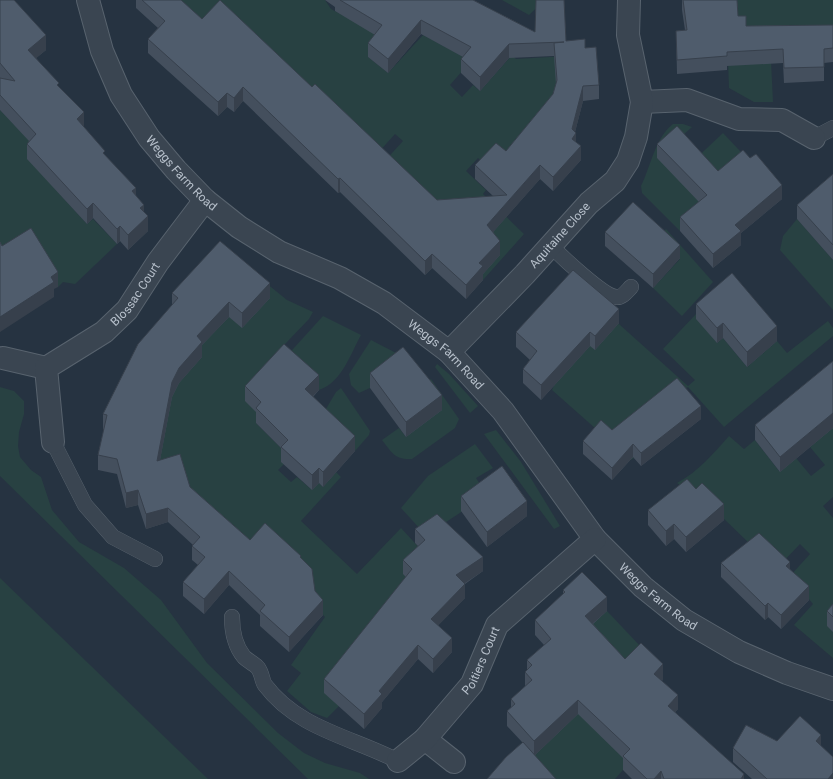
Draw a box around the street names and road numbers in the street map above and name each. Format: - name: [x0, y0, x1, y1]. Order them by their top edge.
- street label: Weggs Farm Road: [143, 133, 220, 214]
- street label: Aquitaine Close: [527, 200, 593, 271]
- street label: Blossac Court: [108, 260, 163, 329]
- street label: Weggs Farm Road: [405, 317, 487, 392]
- street label: Weggs Farm Road: [616, 560, 700, 633]
- street label: Poitiers Court: [459, 625, 502, 698]

